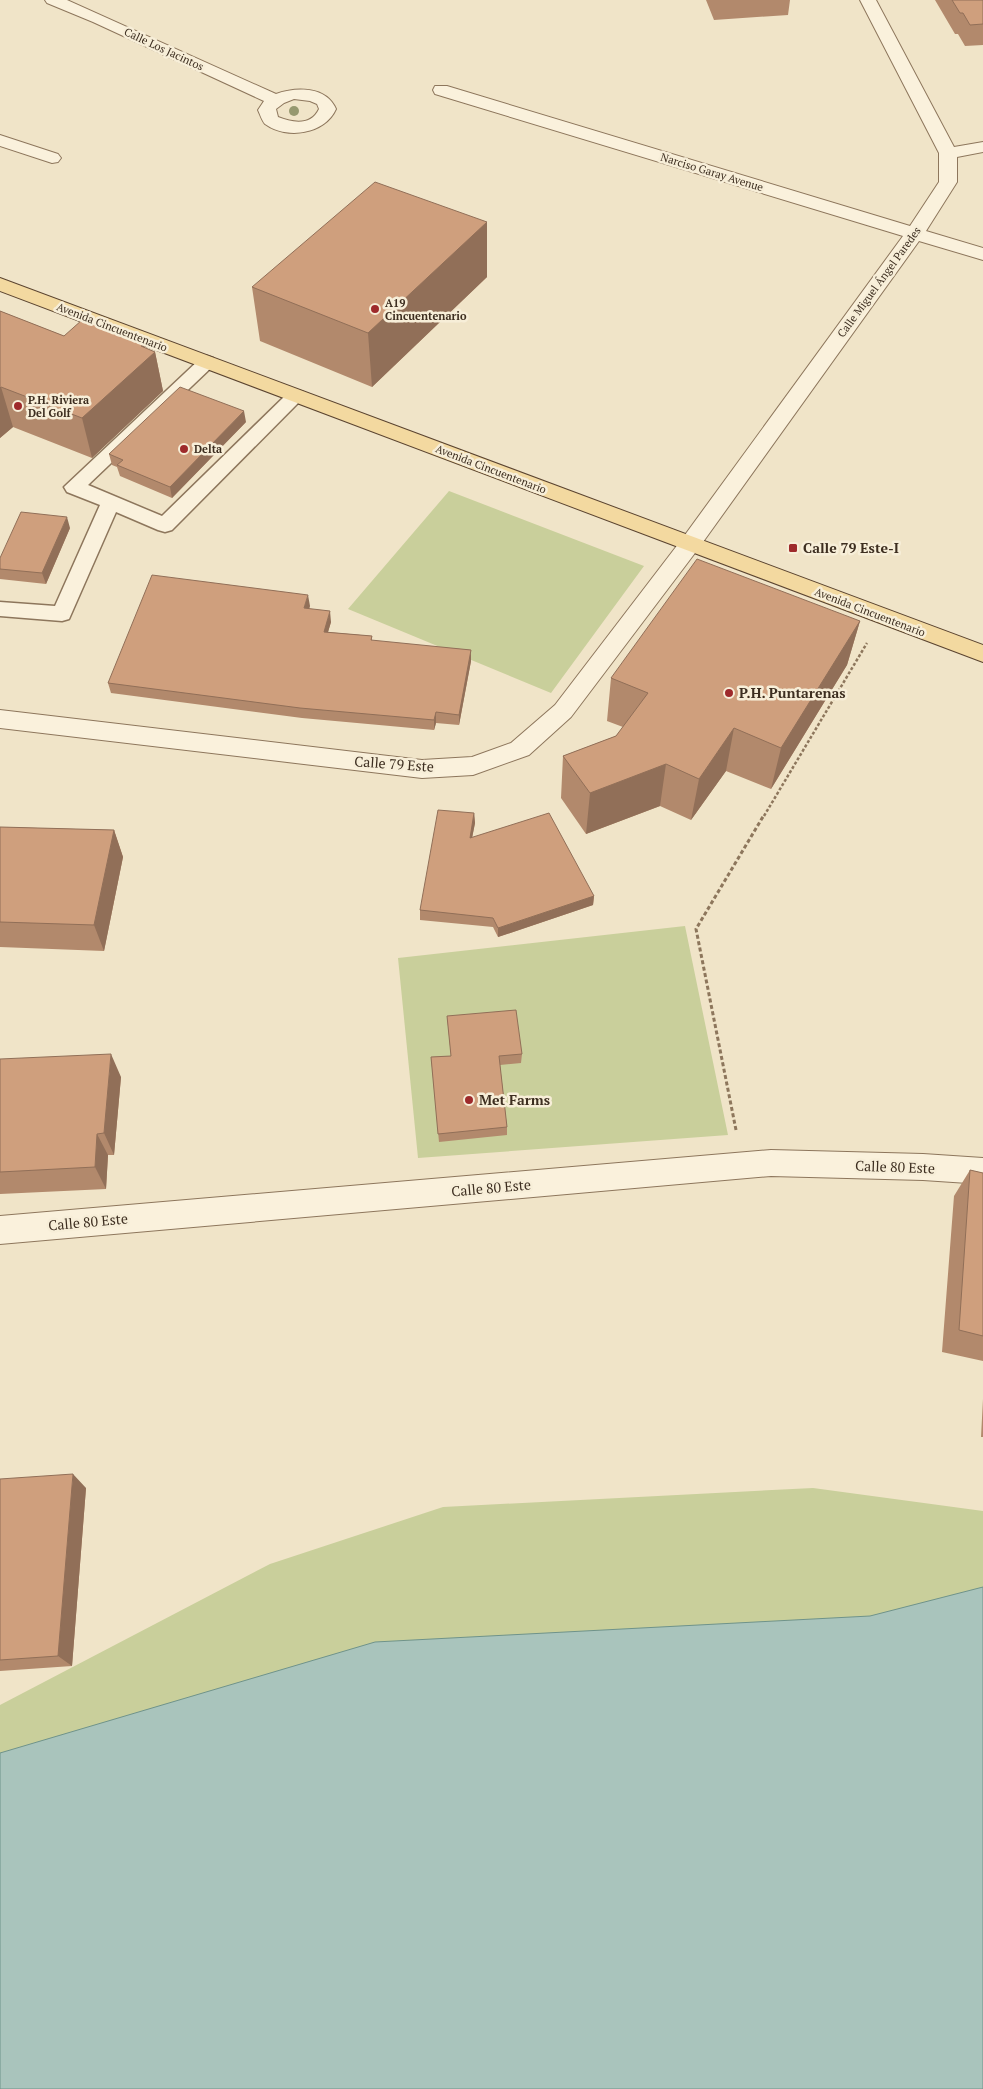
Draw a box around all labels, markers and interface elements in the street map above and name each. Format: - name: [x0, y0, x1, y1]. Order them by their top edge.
- street label: Calle Los Jacintos: [122, 24, 206, 74]
- street label: Narciso Garay Avenue: [659, 150, 766, 194]
- street label: Calle Miguel Ángel Paredes: [834, 224, 924, 340]
- place label: A19 Cincuentenario: [385, 296, 467, 323]
- street label: Avenida Cincuentenario: [55, 299, 169, 355]
- marker: A19 Cincuentenario: [369, 303, 381, 315]
- place label: P.H. Riviera Del Golf: [28, 393, 89, 420]
- marker: P.H. Riviera Del Golf: [12, 400, 24, 412]
- street label: Avenida Cincuentenario: [434, 441, 548, 497]
- place label: Delta: [194, 442, 222, 456]
- marker: Delta: [178, 443, 190, 455]
- place label: Calle 79 Este-I: [803, 538, 899, 557]
- marker: Calle 79 Este-I: [787, 542, 799, 554]
- street label: Avenida Cincuentenario: [813, 584, 927, 640]
- place label: P.H. Puntarenas: [739, 683, 846, 702]
- marker: P.H. Puntarenas: [723, 687, 735, 699]
- street label: Calle 79 Este: [354, 751, 434, 776]
- place label: Met Farms: [479, 1090, 550, 1109]
- marker: Met Farms: [463, 1094, 475, 1106]
- street label: Calle 80 Este: [855, 1156, 935, 1177]
- street label: Calle 80 Este: [450, 1175, 531, 1200]
- street label: Calle 80 Este: [47, 1209, 128, 1234]

